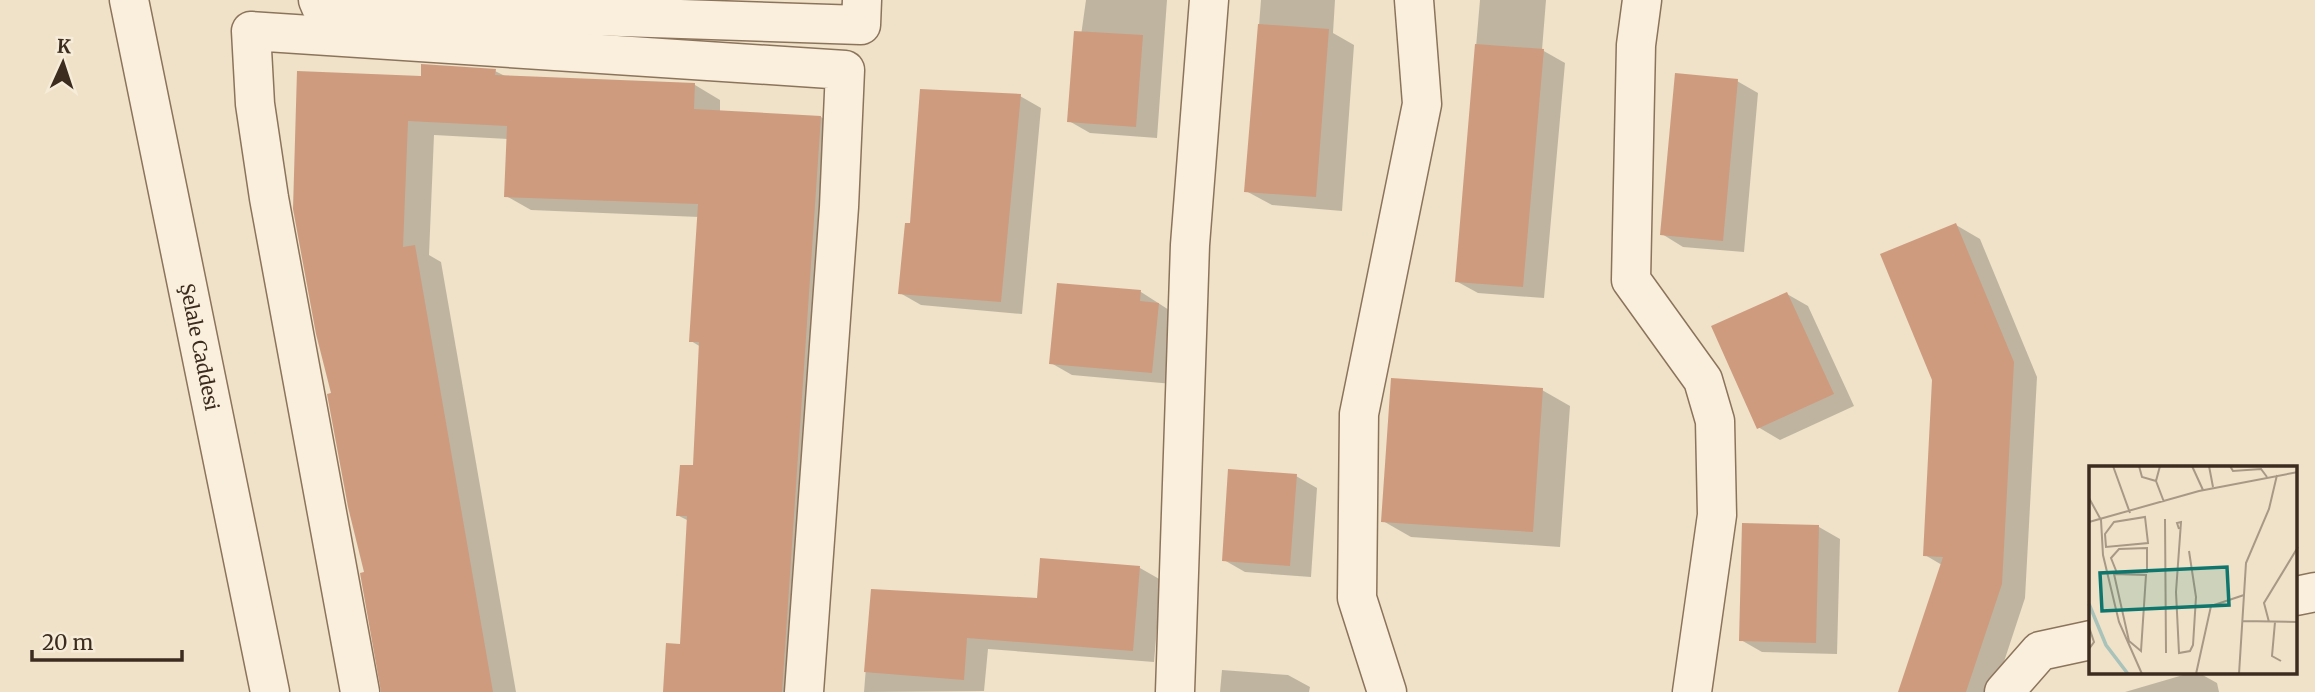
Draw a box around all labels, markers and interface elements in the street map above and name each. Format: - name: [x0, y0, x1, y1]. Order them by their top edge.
- north arrow: [28, 28, 98, 98]
- text: K: [56, 34, 72, 58]
- street label: Şelale Caddesi: [175, 281, 224, 413]
- inset map: [2089, 466, 2298, 674]
- scale bar: [32, 618, 182, 662]
- text: 20 m: [42, 629, 94, 656]

